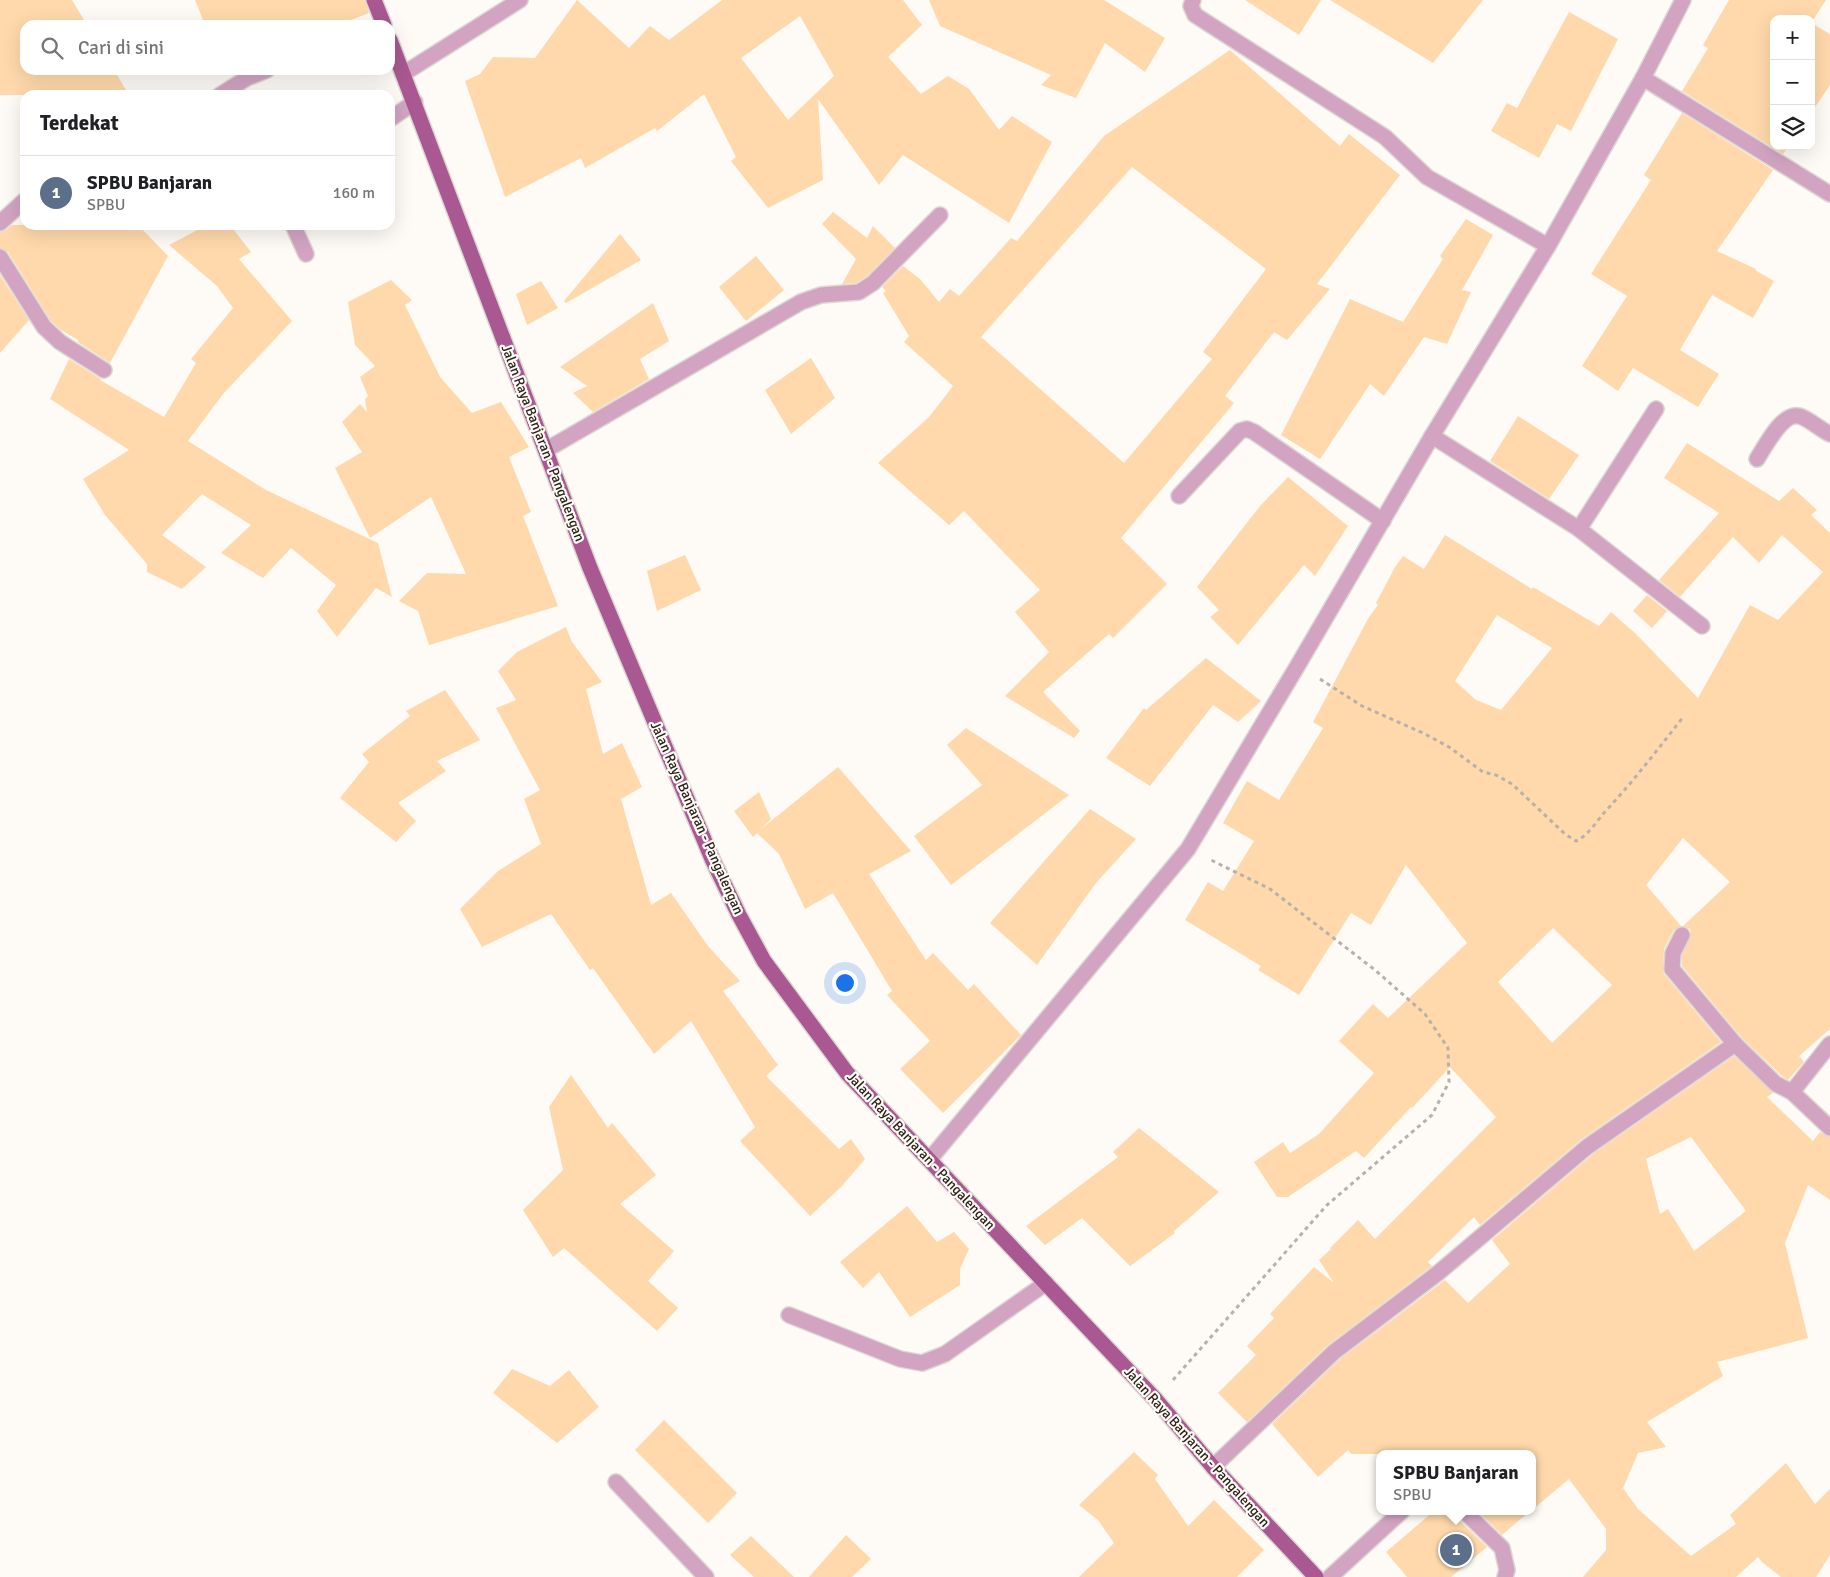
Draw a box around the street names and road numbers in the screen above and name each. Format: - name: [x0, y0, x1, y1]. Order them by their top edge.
- street label: Jalan Raya Banjaran - Pangalengan: [498, 342, 588, 544]
- street label: Jalan Raya Banjaran - Pangalengan: [647, 719, 747, 917]
- street label: Jalan Raya Banjaran - Pangalengan: [843, 1069, 999, 1233]
- street label: Jalan Raya Banjaran - Pangalengan: [1121, 1364, 1273, 1530]

